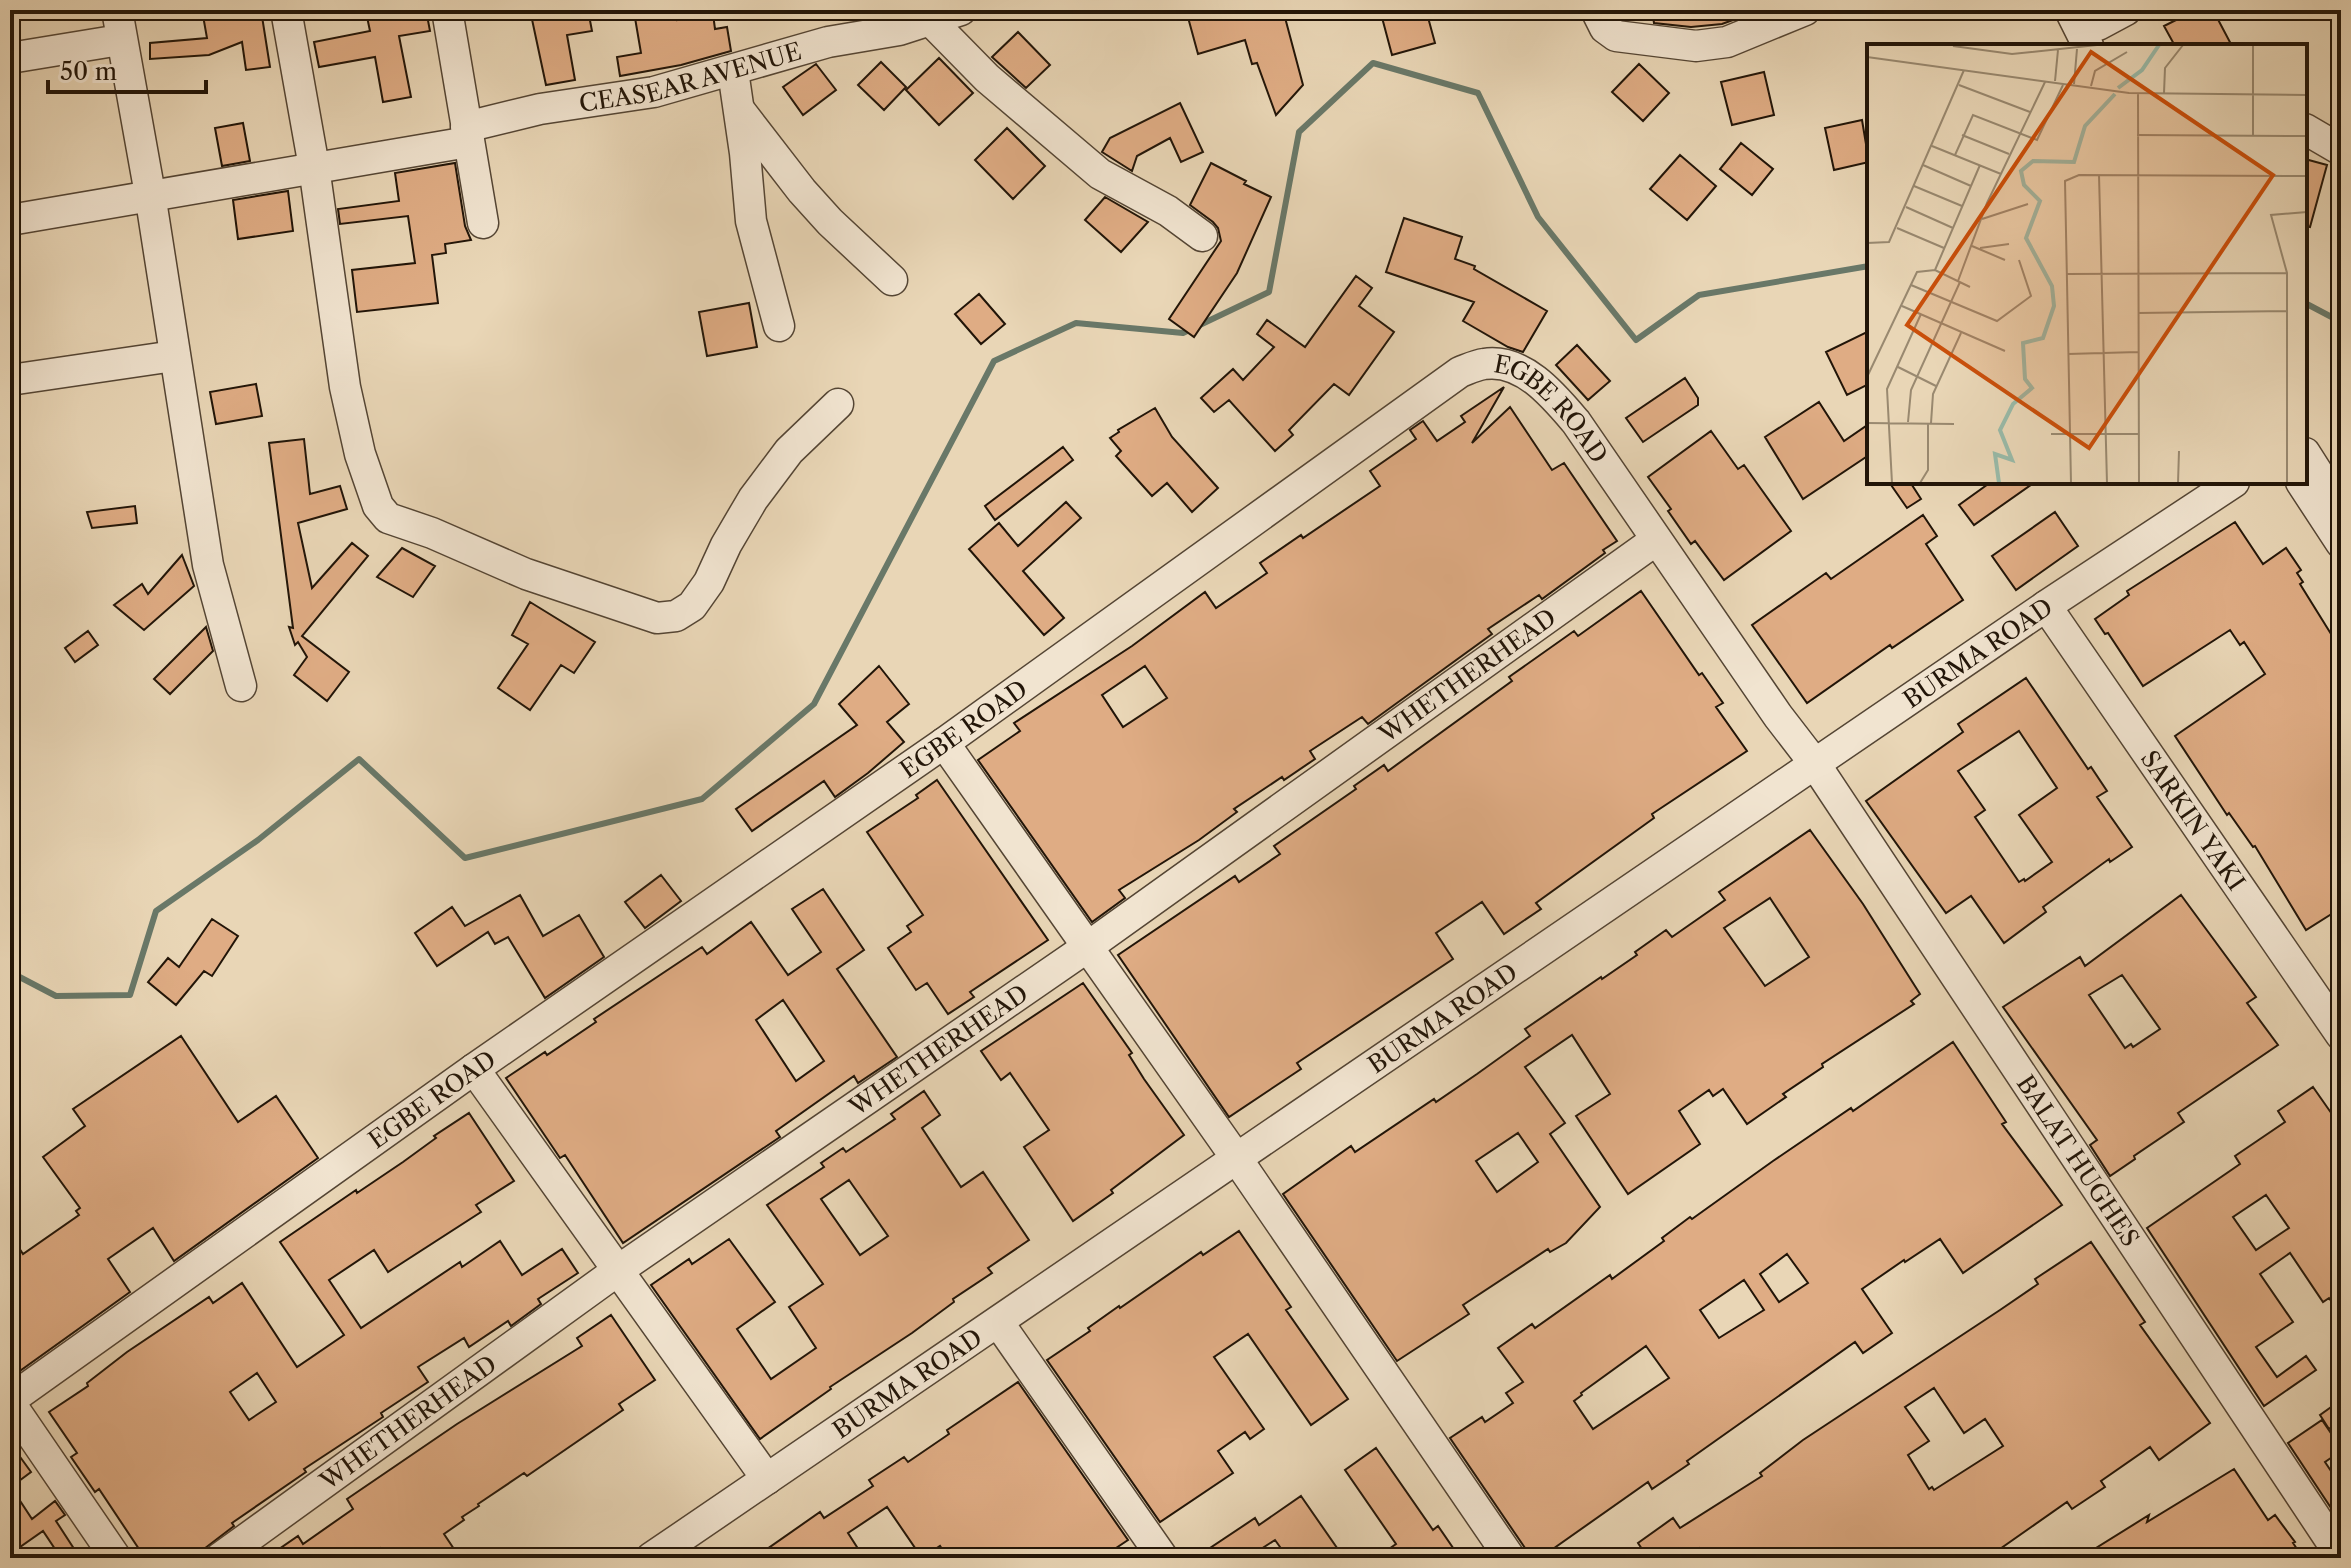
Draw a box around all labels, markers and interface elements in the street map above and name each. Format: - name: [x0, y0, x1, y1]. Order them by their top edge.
- street label: CEASEAR AVENUE: [577, 36, 805, 117]
- scale bar: [48, 44, 206, 94]
- inset map: [1867, 44, 2307, 484]
- text: 50 m: [60, 57, 117, 86]
- street label: EGBE ROAD: [1492, 349, 1614, 468]
- street label: BURMA ROAD: [1898, 592, 2058, 714]
- street label: WHETHERHEAD: [1372, 602, 1561, 749]
- street label: EGBE ROAD: [894, 674, 1033, 784]
- street label: SARKIN YAKI: [2135, 745, 2251, 896]
- street label: BURMA ROAD: [1362, 957, 1522, 1079]
- street label: WHETHERHEAD: [843, 978, 1033, 1122]
- street label: EGBE ROAD: [363, 1044, 501, 1154]
- street label: BALAT HUGHES: [2011, 1070, 2146, 1252]
- street label: BURMA ROAD: [827, 1322, 987, 1444]
- street label: WHETHERHEAD: [313, 1349, 502, 1496]

